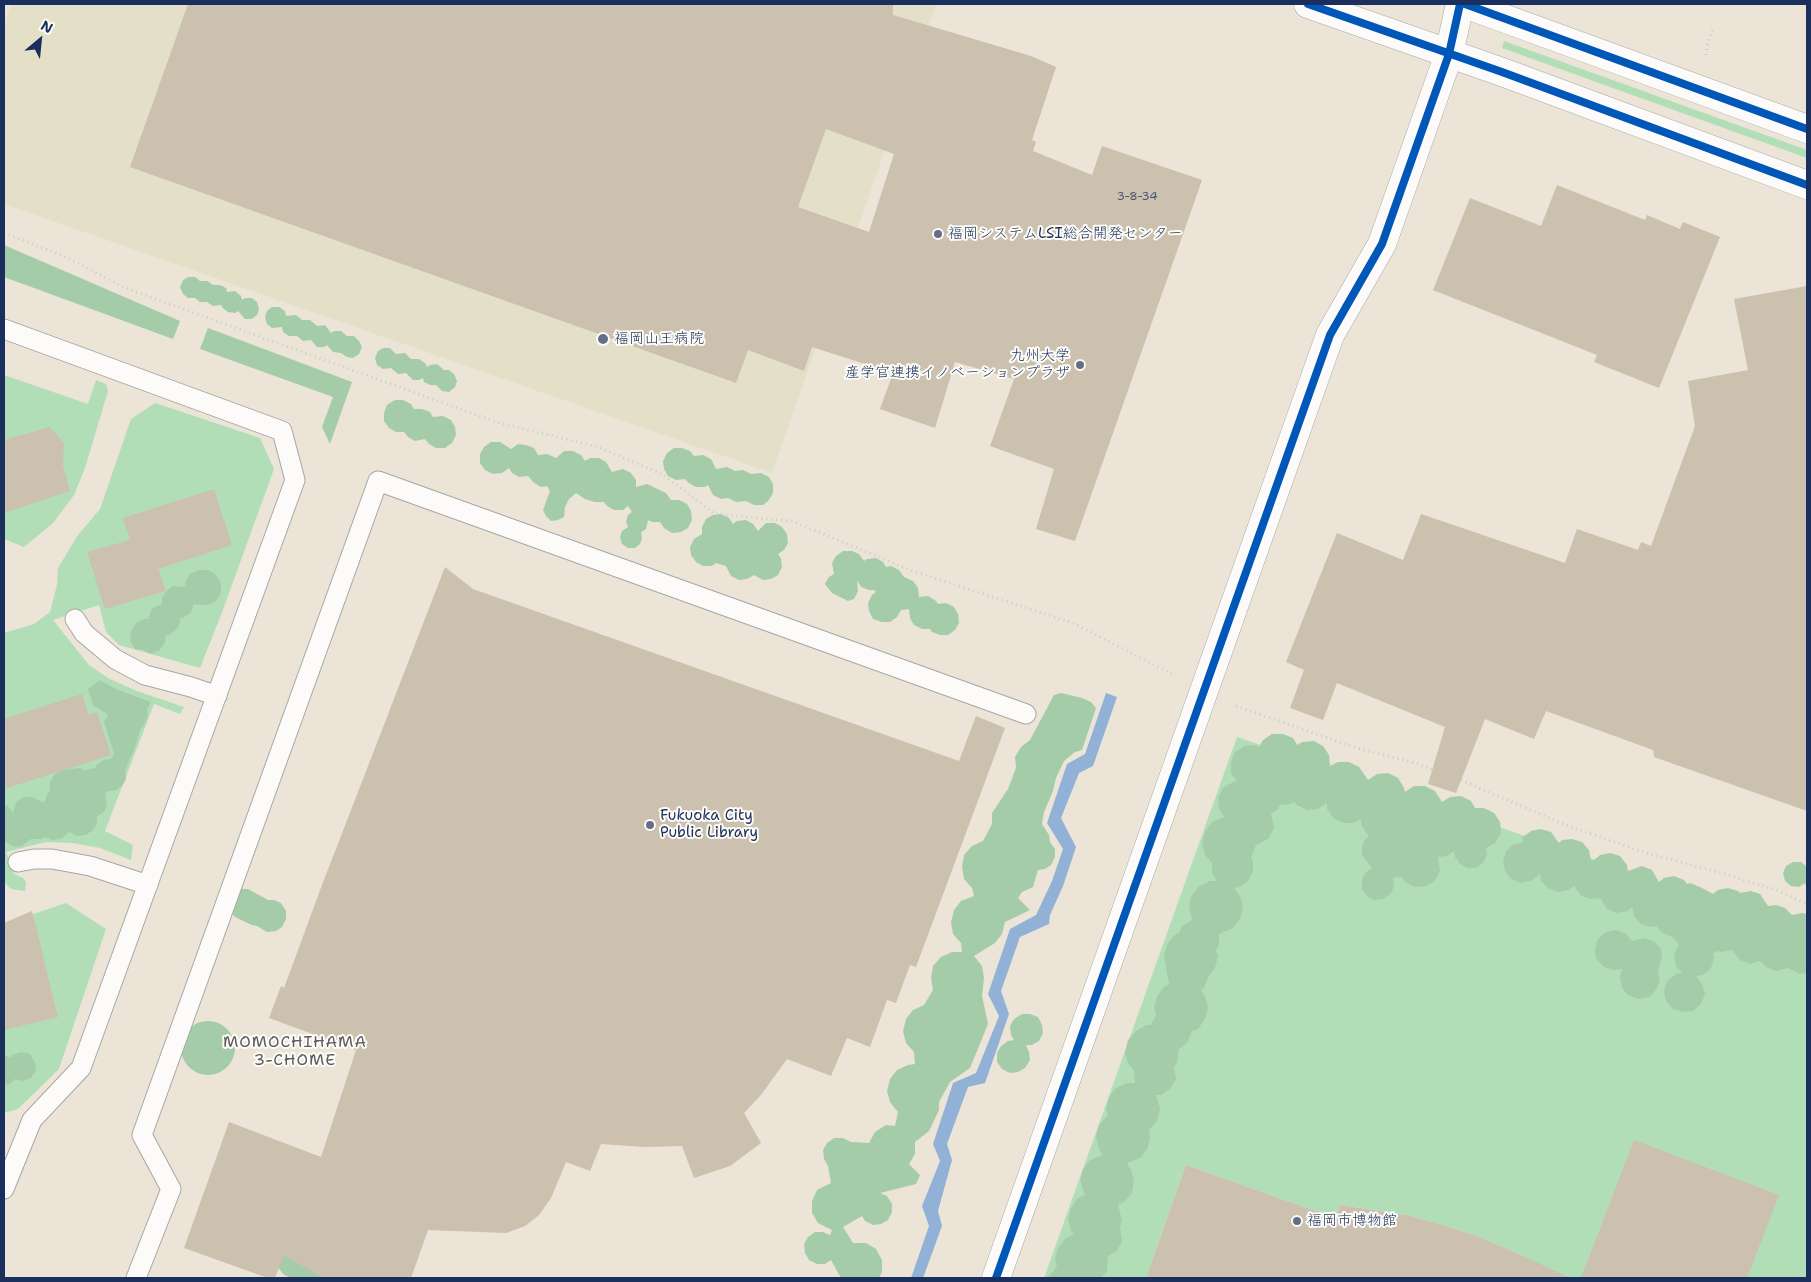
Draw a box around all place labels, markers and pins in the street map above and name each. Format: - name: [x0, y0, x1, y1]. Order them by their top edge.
- place label: 福岡システムLSI総合開発センター: [948, 225, 1183, 243]
- marker: 福岡システムLSI総合開発センター: [932, 228, 944, 240]
- place label: 福岡山王病院: [614, 330, 704, 348]
- marker: 福岡山王病院: [596, 332, 610, 346]
- place label: 九州大学 産学官連携イノベーションプラザ: [845, 347, 1070, 382]
- marker: 九州大学 産学官連携イノベーションプラザ: [1074, 359, 1086, 371]
- place label: Fukuoka City Public Library: [660, 807, 758, 842]
- marker: Fukuoka City Public Library: [644, 819, 656, 831]
- place label: 福岡市博物館: [1307, 1212, 1397, 1230]
- marker: 福岡市博物館: [1291, 1215, 1303, 1227]

